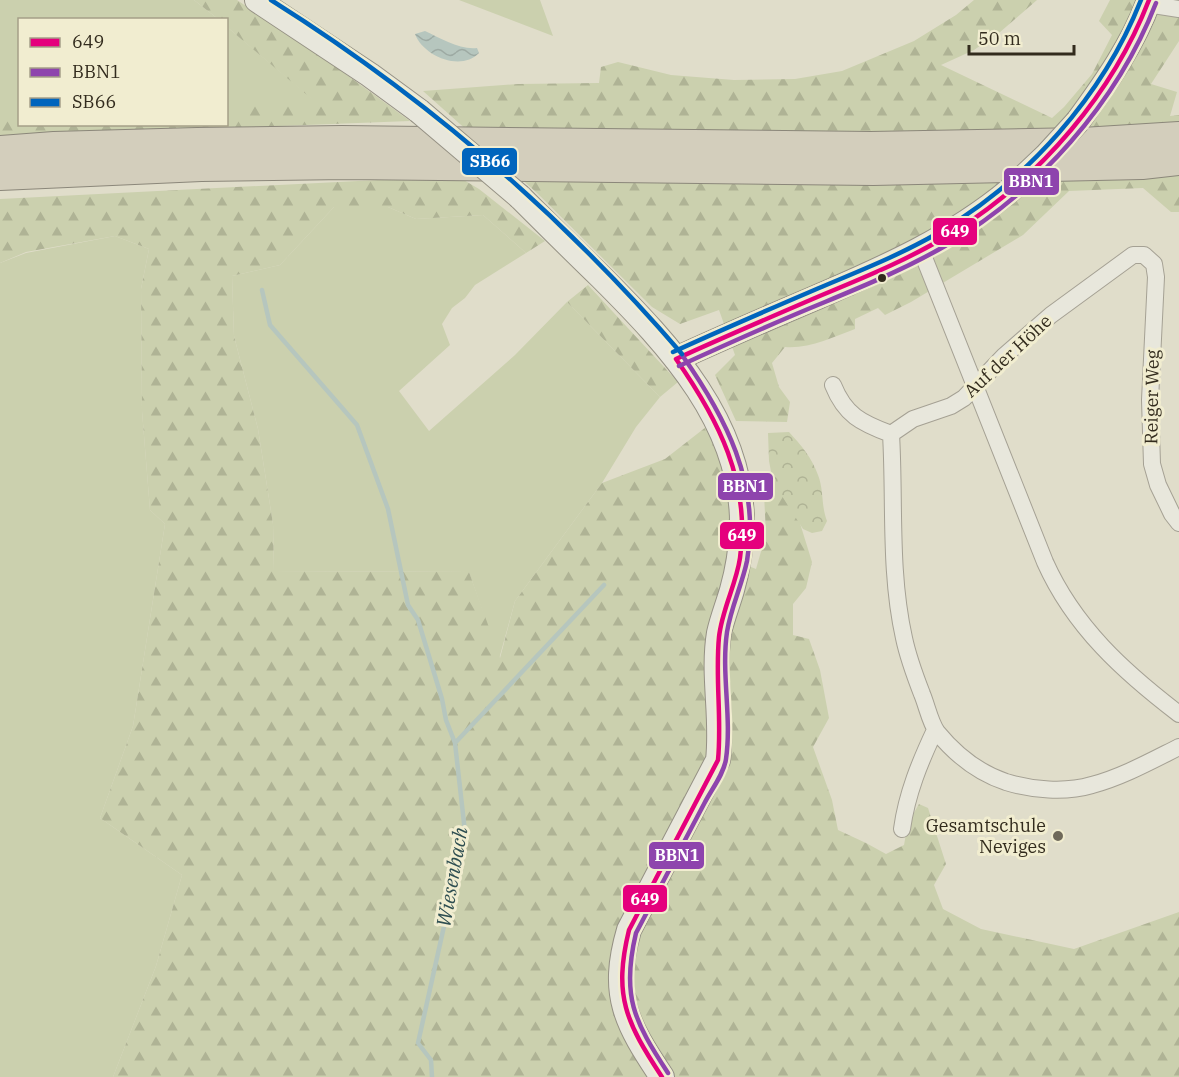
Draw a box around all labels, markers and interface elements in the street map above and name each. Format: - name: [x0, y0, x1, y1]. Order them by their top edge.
- legend: [18, 18, 228, 126]
- scale bar: [969, 18, 1074, 56]
- text: 50 m: [978, 27, 1021, 50]
- text: 649: [72, 30, 104, 53]
- text: BBN1: [72, 60, 121, 83]
- text: SB66: [72, 90, 116, 113]
- line badge: SB66: [461, 147, 518, 176]
- text: SB66: [470, 151, 510, 171]
- line badge: BBN1: [1003, 167, 1060, 196]
- text: BBN1: [1009, 171, 1053, 191]
- line badge: 649: [932, 217, 978, 246]
- text: 649: [941, 221, 969, 241]
- unlabelled marker: [876, 272, 888, 284]
- street label: Auf der Höhe: [959, 309, 1056, 402]
- street label: Reiger Weg: [1139, 349, 1164, 445]
- line badge: BBN1: [717, 472, 774, 501]
- text: BBN1: [723, 476, 767, 496]
- line badge: 649: [719, 521, 765, 550]
- text: 649: [728, 525, 756, 545]
- place label: Gesamtschule Neviges: [926, 814, 1046, 858]
- water label: Wiesenbach: [429, 825, 474, 929]
- marker: Gesamtschule Neviges: [1051, 829, 1065, 843]
- line badge: BBN1: [648, 841, 705, 870]
- text: BBN1: [655, 845, 699, 865]
- line badge: 649: [622, 884, 668, 913]
- text: 649: [631, 889, 659, 909]

